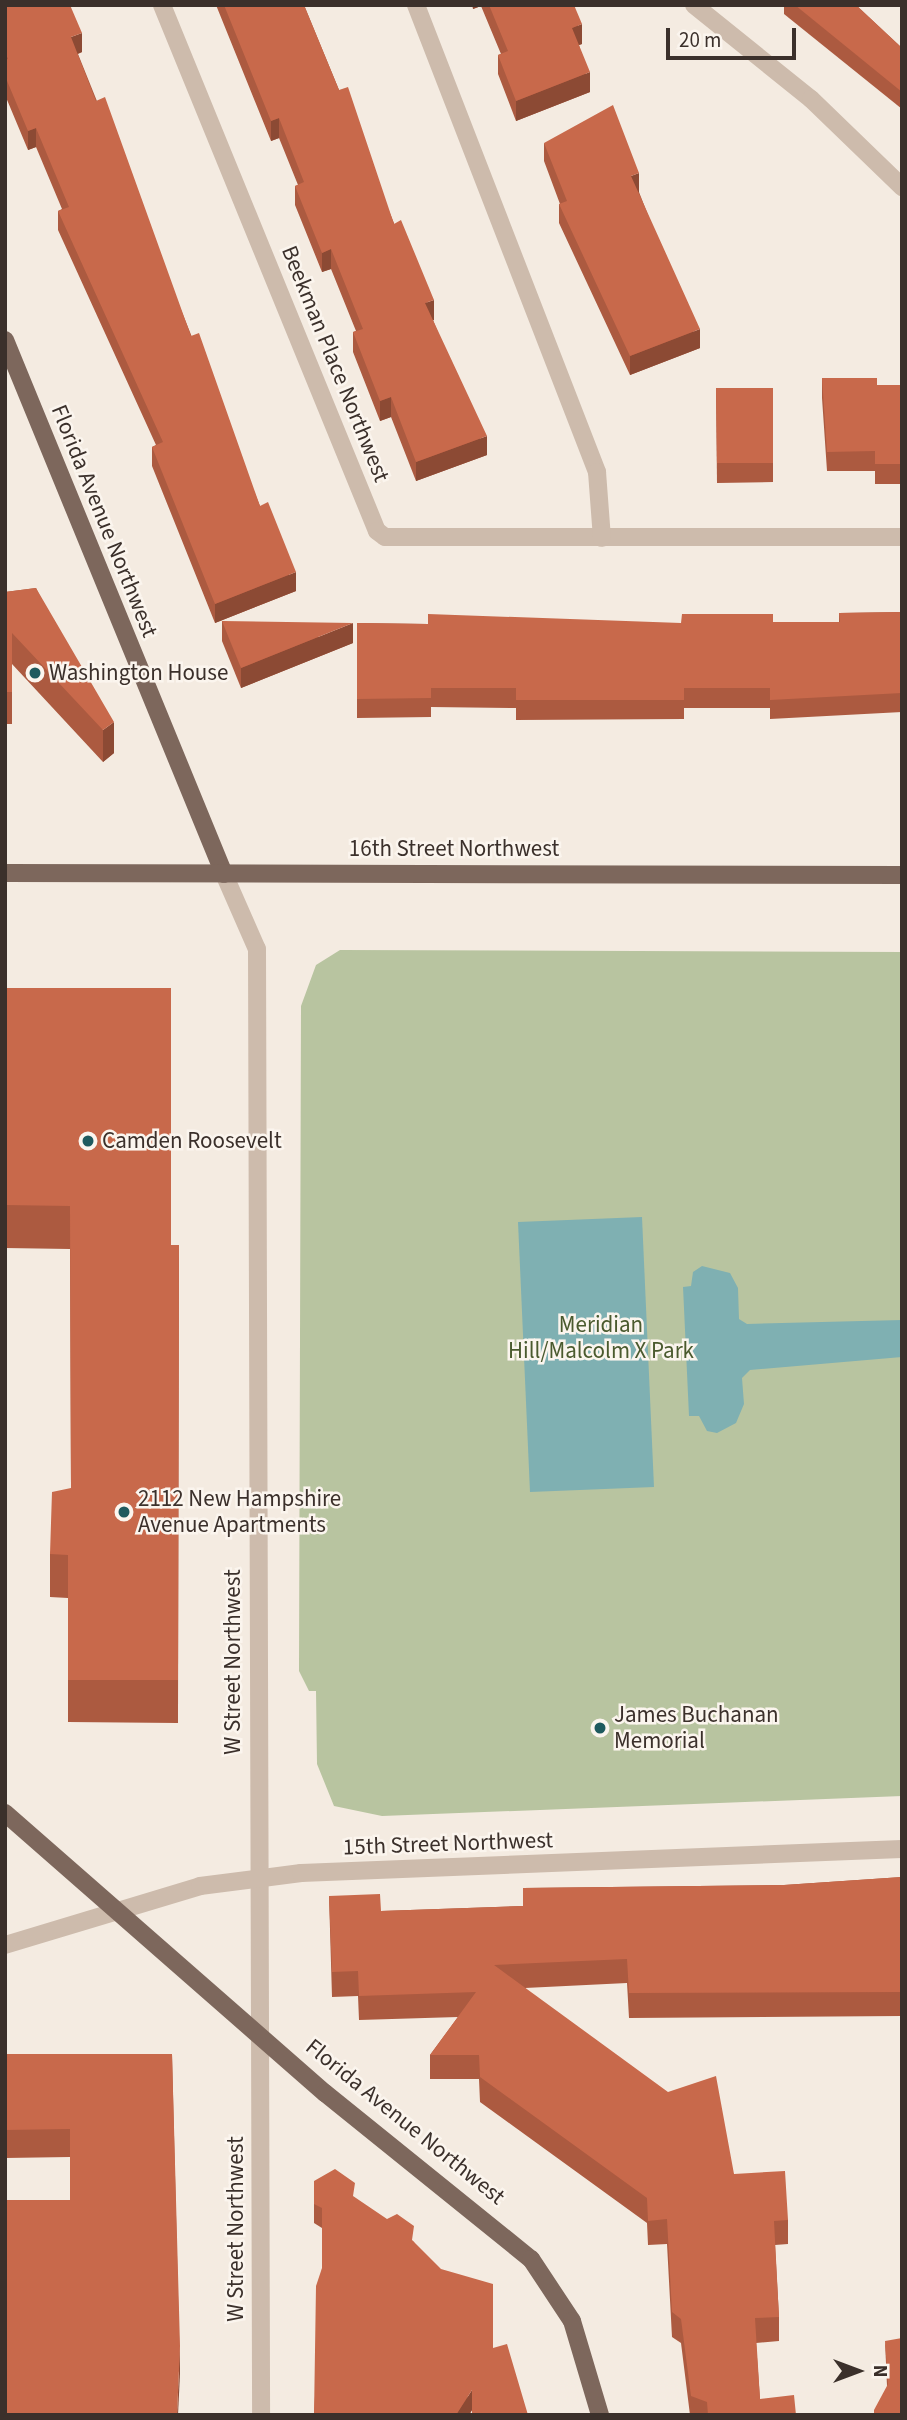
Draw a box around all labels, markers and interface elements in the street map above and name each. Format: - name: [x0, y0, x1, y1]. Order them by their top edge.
- scale bar: [669, 14, 799, 58]
- text: 20 m: [679, 25, 721, 55]
- street label: Beekman Place Northwest: [275, 242, 395, 486]
- street label: Florida Avenue Northwest: [45, 401, 163, 641]
- place label: Washington House: [49, 659, 228, 687]
- marker: Washington House: [27, 665, 43, 681]
- street label: 16th Street Northwest: [349, 835, 559, 863]
- place label: Camden Roosevelt: [102, 1127, 282, 1155]
- marker: Camden Roosevelt: [80, 1133, 96, 1149]
- park label: Meridian Hill/Malcolm X Park: [508, 1311, 694, 1365]
- place label: 2112 New Hampshire Avenue Apartments: [138, 1485, 341, 1539]
- marker: 2112 New Hampshire Avenue Apartments: [116, 1504, 132, 1520]
- street label: W Street Northwest: [219, 1569, 247, 1755]
- place label: James Buchanan Memorial: [614, 1701, 779, 1755]
- marker: James Buchanan Memorial: [592, 1720, 608, 1736]
- street label: 15th Street Northwest: [342, 1827, 554, 1861]
- street label: Florida Avenue Northwest: [300, 2033, 510, 2211]
- street label: W Street Northwest: [222, 2136, 250, 2322]
- north arrow: [823, 2336, 893, 2406]
- text: N: [866, 2365, 893, 2377]

